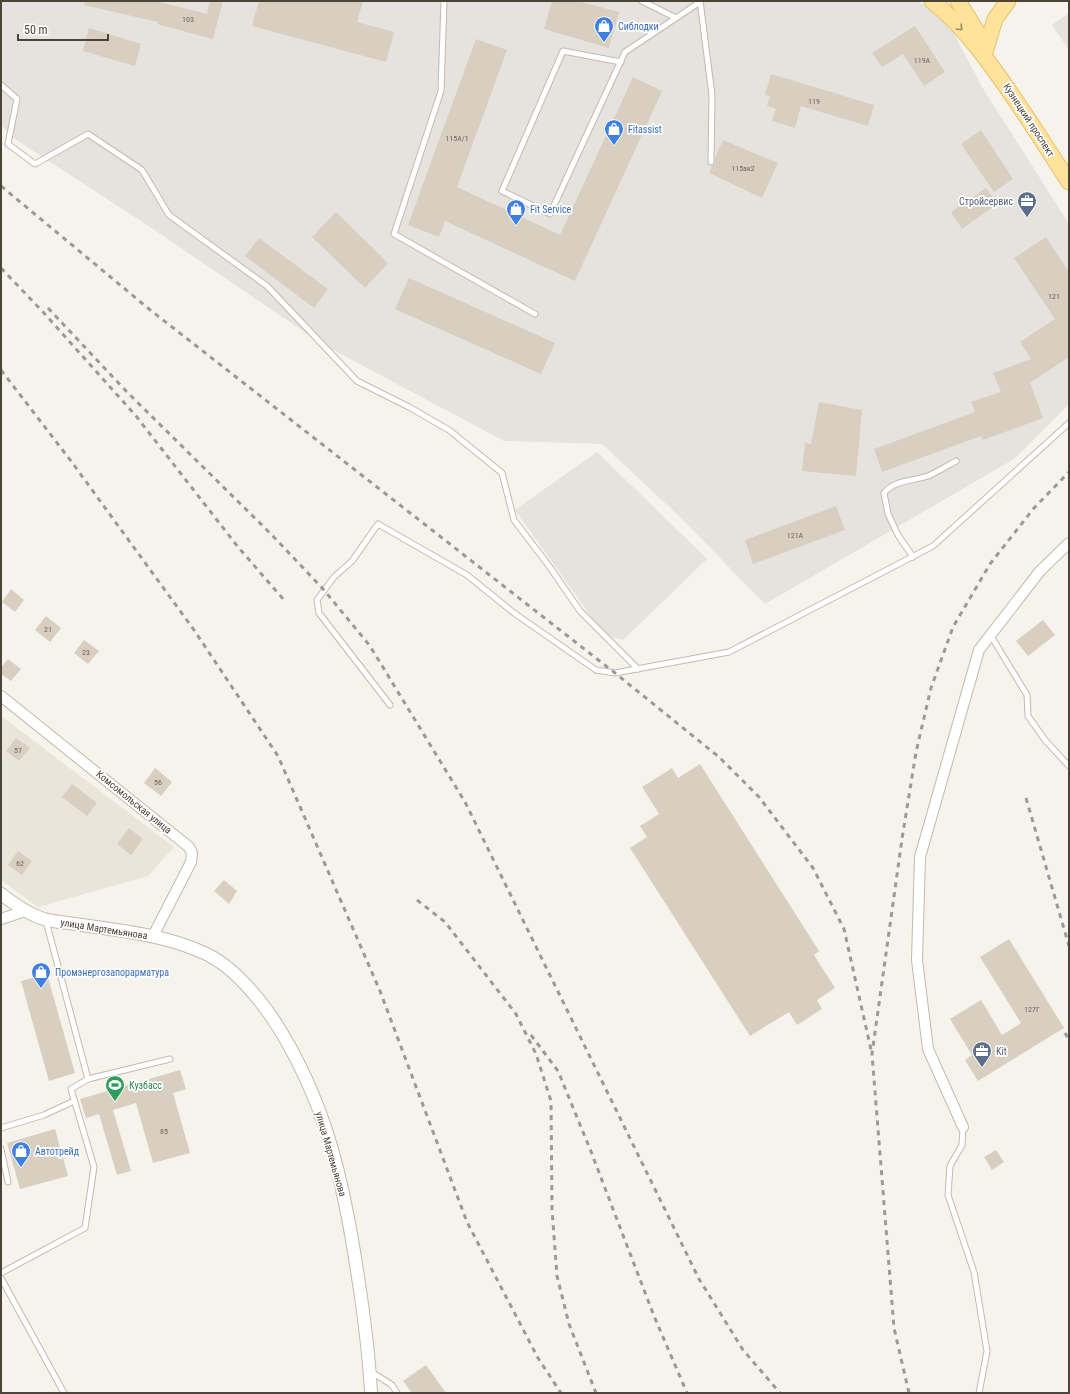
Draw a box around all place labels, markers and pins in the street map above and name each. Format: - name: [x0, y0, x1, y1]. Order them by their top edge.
- shop icon: Сиблодки: [593, 15, 615, 43]
- place label: Сиблодки: [618, 21, 659, 32]
- shop icon: Fitassist: [603, 118, 625, 146]
- place label: Fitassist: [628, 124, 662, 135]
- office icon: Стройсервис: [1016, 190, 1038, 218]
- place label: Стройсервис: [959, 196, 1013, 207]
- shop icon: Fit Service: [505, 198, 527, 226]
- place label: Fit Service: [530, 204, 572, 215]
- shop icon: Промэнергозапорарматура: [30, 961, 52, 989]
- place label: Промэнергозапорарматура: [55, 967, 169, 978]
- office icon: Kit: [971, 1040, 993, 1068]
- place label: Kit: [996, 1046, 1007, 1057]
- sports icon: Кузбасс: [104, 1074, 126, 1102]
- place label: Кузбасс: [129, 1080, 162, 1091]
- shop icon: Автотрейд: [10, 1140, 32, 1168]
- place label: Автотрейд: [35, 1146, 80, 1157]

